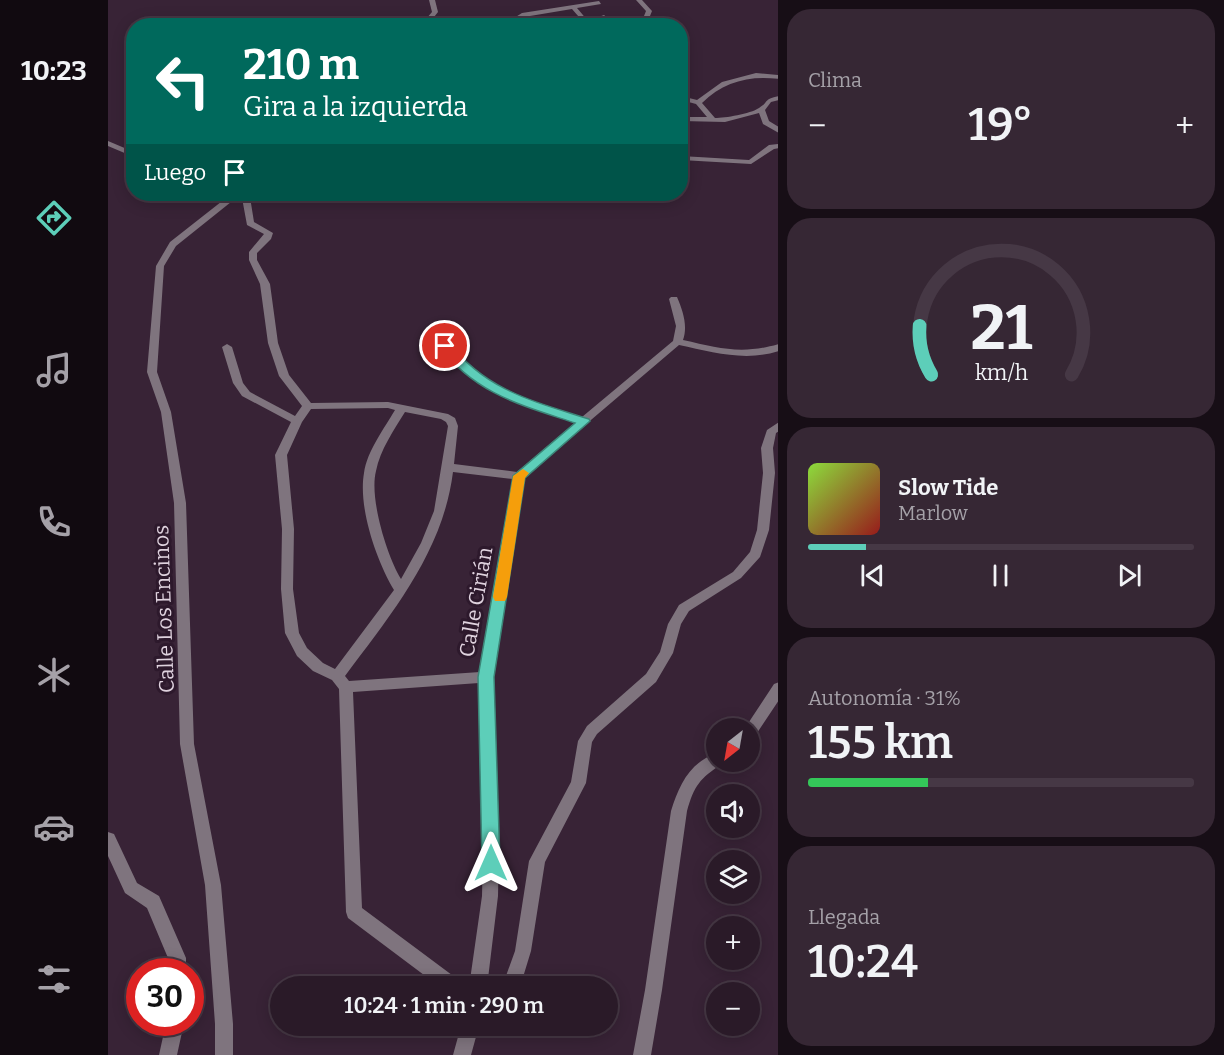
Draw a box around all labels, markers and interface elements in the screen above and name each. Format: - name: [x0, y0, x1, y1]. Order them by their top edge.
- text: 210 m: [243, 40, 359, 90]
- icon: left: [144, 42, 222, 120]
- text: 10:23: [21, 55, 87, 87]
- text: Clima: [808, 68, 862, 92]
- text: Gira a la izquierda: [243, 91, 468, 123]
- text: 19°: [968, 98, 1033, 152]
- text: −: [808, 106, 826, 146]
- text: +: [1175, 106, 1194, 146]
- icon: arrive: [218, 156, 251, 189]
- text: Luego: [144, 159, 206, 186]
- icon: directions: [33, 197, 75, 239]
- text: 21: [970, 291, 1032, 366]
- pin: [419, 320, 470, 371]
- icon: arrive: [428, 329, 461, 362]
- icon: music: [33, 349, 75, 391]
- text: km/h: [974, 361, 1028, 387]
- text: Slow Tide: [898, 474, 998, 501]
- icon: phone: [33, 501, 75, 543]
- text: Marlow: [898, 501, 968, 525]
- street label: Calle Los Encinos: [148, 524, 180, 694]
- street label: Calle Cirián: [454, 545, 498, 659]
- icon: previous: [856, 559, 889, 592]
- icon: pause: [984, 559, 1017, 592]
- icon: next: [1113, 559, 1146, 592]
- icon: climate: [33, 654, 75, 696]
- text: Autonomía · 31%: [808, 686, 961, 710]
- text: 155 km: [808, 716, 953, 770]
- north arrow: [706, 718, 760, 772]
- map controls: [706, 718, 760, 1036]
- button: sound: [706, 784, 760, 838]
- icon: car: [33, 806, 75, 848]
- position arrow: [459, 831, 523, 895]
- button: layers: [706, 850, 760, 904]
- text: Llegada: [808, 905, 880, 929]
- button: +: [706, 916, 760, 970]
- text: 10:24: [808, 935, 918, 989]
- icon: filters: [33, 958, 75, 1000]
- speed limit sign: 30: [126, 958, 204, 1036]
- button: −: [706, 982, 760, 1036]
- text: 10:24 · 1 min · 290 m: [344, 992, 544, 1019]

